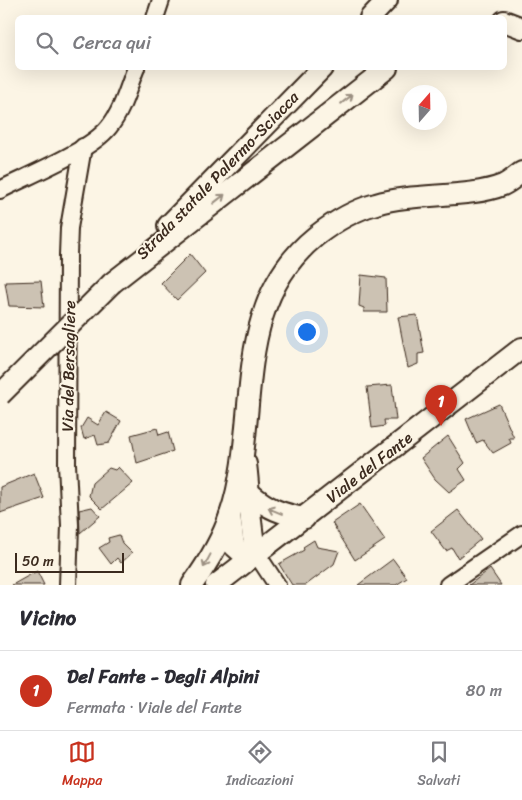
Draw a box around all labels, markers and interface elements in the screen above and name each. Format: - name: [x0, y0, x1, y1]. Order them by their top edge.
- search box: [15, 15, 507, 70]
- text: Cerca qui: [73, 26, 151, 59]
- icon: search: [33, 29, 61, 57]
- street label: Strada statale Palermo-Sciacca: [129, 83, 307, 267]
- north arrow: [402, 85, 447, 130]
- one-way arrow: [340, 93, 353, 104]
- one-way arrow: [212, 194, 226, 204]
- street label: Via del Bersagliere: [53, 300, 84, 432]
- your location: [294, 319, 320, 345]
- pin: 1: [425, 385, 457, 426]
- street label: Viale del Fante: [319, 424, 419, 511]
- one-way arrow: [268, 505, 283, 515]
- text: 50 m: [22, 549, 54, 574]
- scale bar: [15, 550, 124, 573]
- one-way arrow: [202, 554, 212, 568]
- text: Vicino: [20, 599, 76, 637]
- text: Del Fante - Degli Alpini: [67, 660, 259, 693]
- text: 1: [33, 676, 39, 705]
- text: 80 m: [466, 676, 502, 705]
- text: Fermata · Viale del Fante: [67, 693, 242, 722]
- tab: Mappa: [62, 738, 102, 793]
- tab: Indicazioni: [226, 738, 293, 793]
- tab: Salvati: [417, 738, 460, 793]

